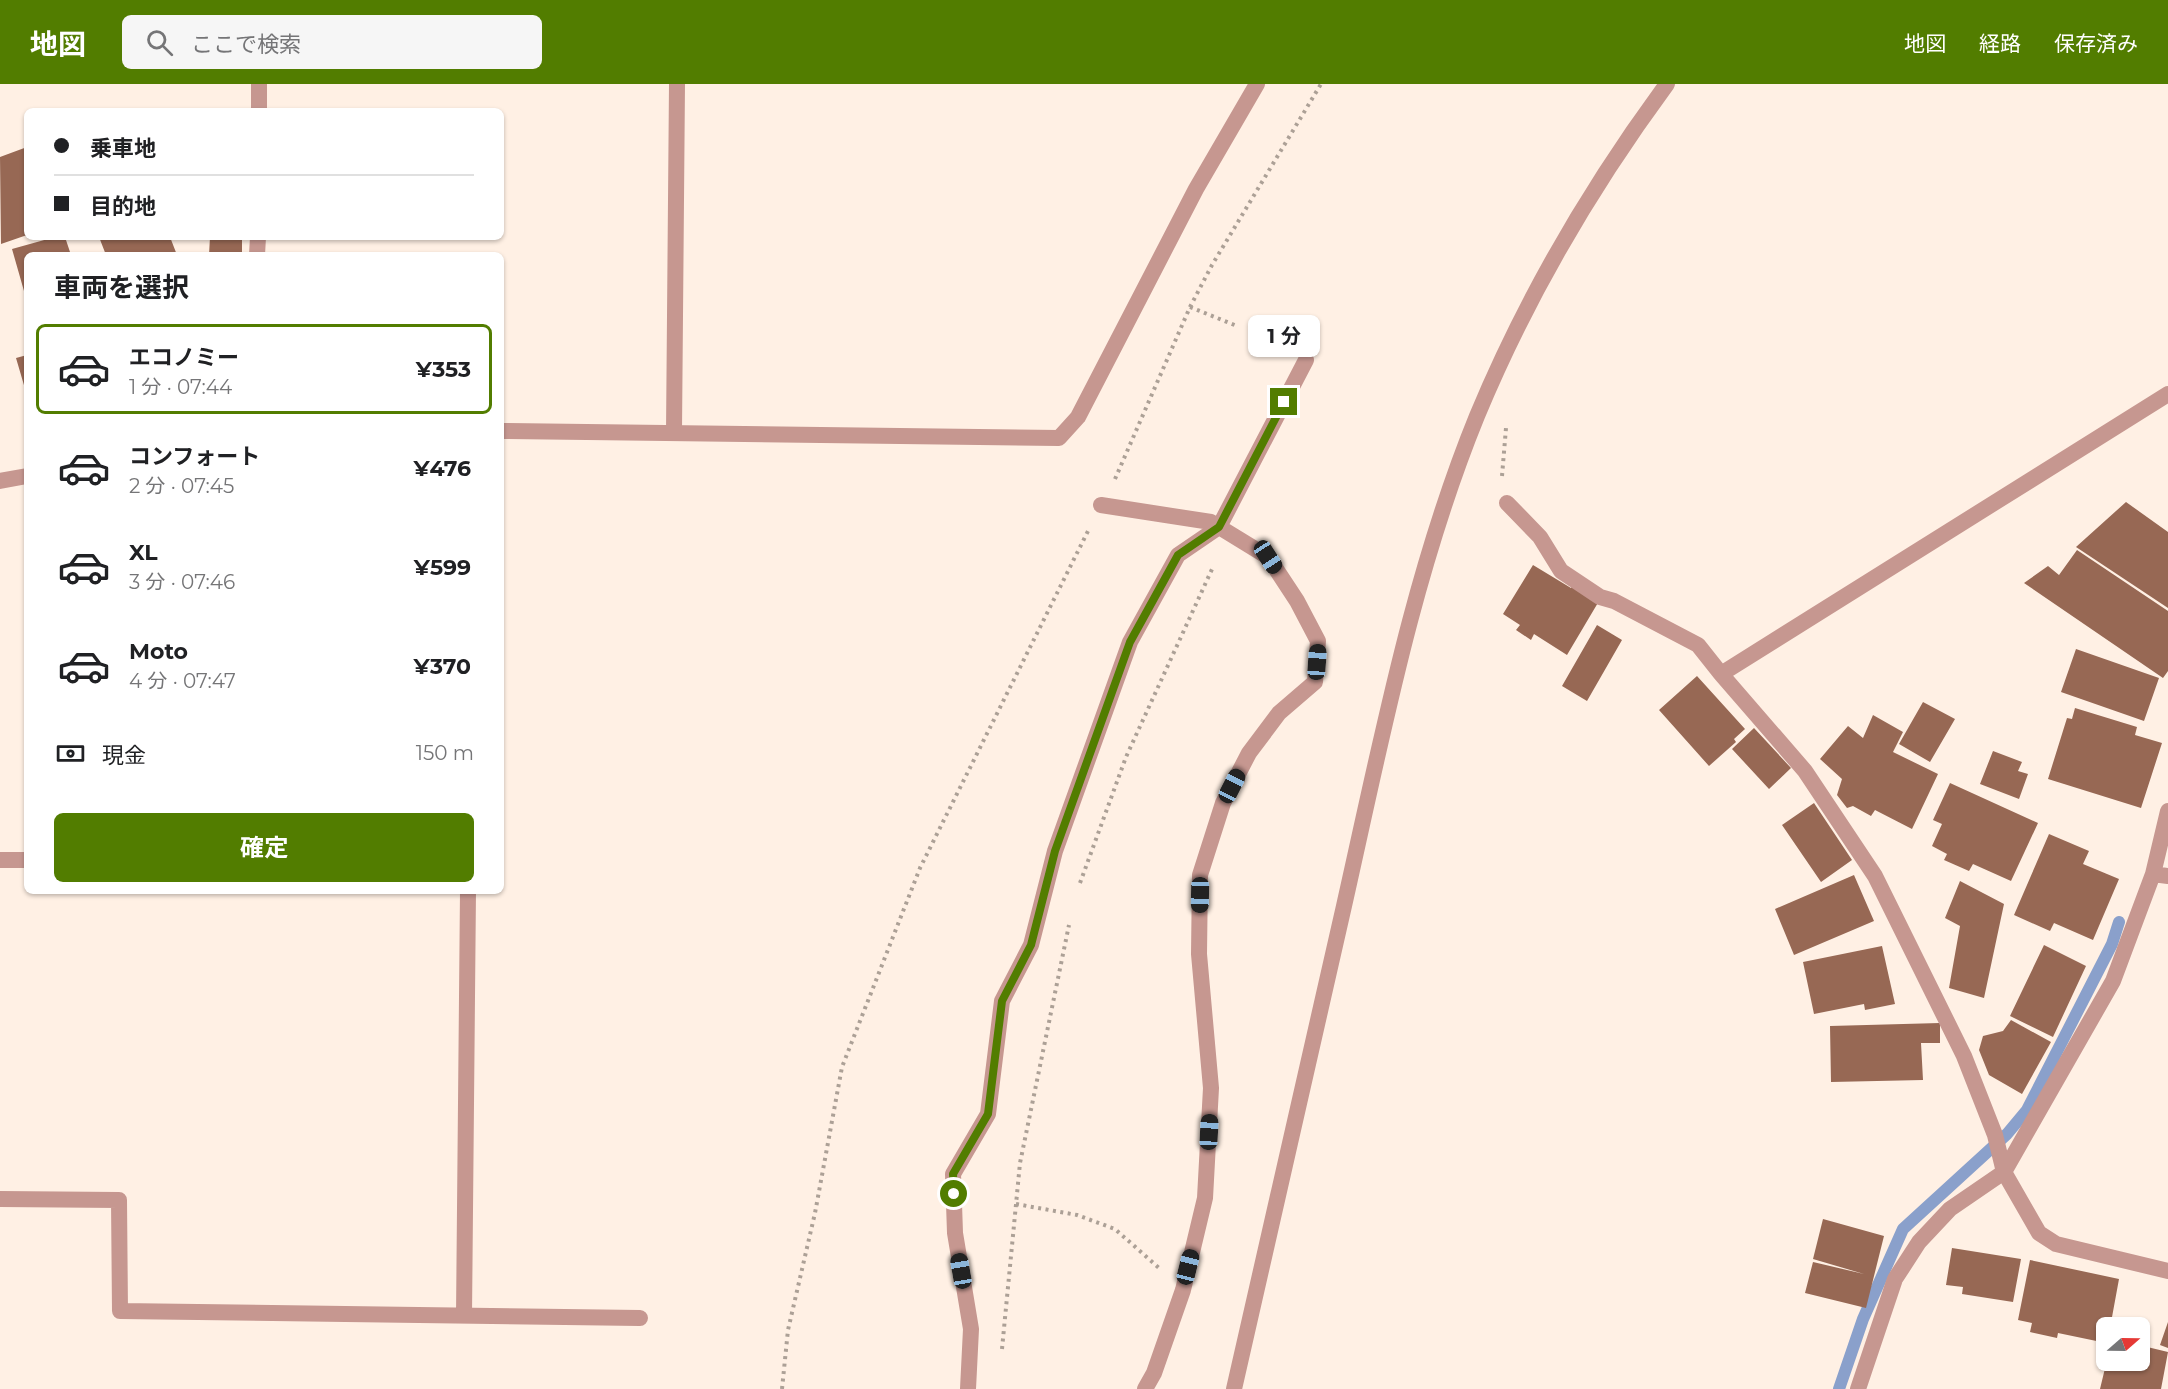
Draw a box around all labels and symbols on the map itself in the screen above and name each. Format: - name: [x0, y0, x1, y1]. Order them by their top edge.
- callout: 1 分: [1248, 315, 1320, 357]
- route end: [1270, 388, 1297, 415]
- car: [1251, 537, 1285, 577]
- car: [1307, 643, 1327, 681]
- car: [1216, 766, 1248, 806]
- car: [1191, 877, 1209, 913]
- car: [1199, 1114, 1219, 1150]
- route start: [940, 1180, 967, 1207]
- car: [1175, 1247, 1201, 1287]
- car: [949, 1252, 973, 1290]
- north arrow: [2096, 1317, 2150, 1371]

